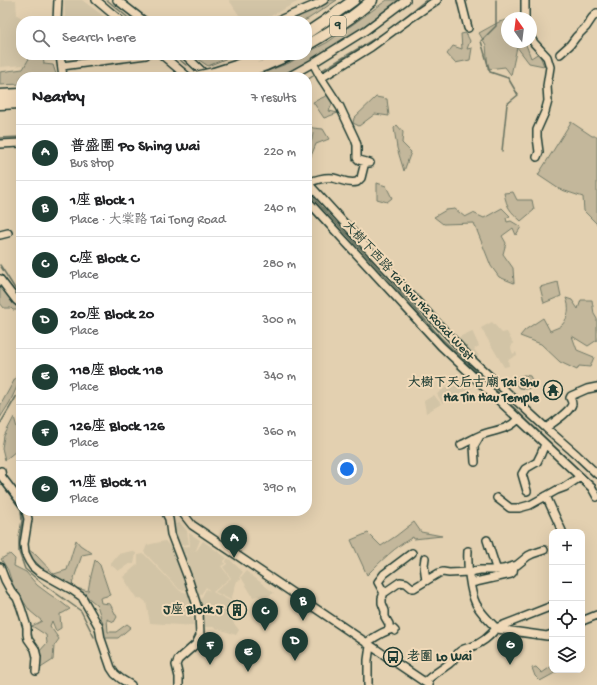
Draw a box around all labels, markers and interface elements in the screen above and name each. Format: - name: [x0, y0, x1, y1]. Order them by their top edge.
- north arrow: [501, 12, 537, 48]
- search box: [16, 16, 312, 60]
- road number: 9: [330, 16, 346, 36]
- icon: search: [30, 27, 52, 49]
- text: Search here: [62, 29, 136, 47]
- text: Nearby: [32, 88, 85, 108]
- text: 7 results: [251, 91, 296, 106]
- text: 普盛圍 Po Shing Wai: [70, 138, 200, 156]
- text: A: [41, 145, 49, 160]
- text: 220 m: [264, 145, 296, 160]
- text: Bus stop: [70, 156, 114, 171]
- text: 1座 Block 1: [70, 192, 135, 210]
- text: B: [42, 201, 48, 216]
- text: 240 m: [264, 201, 296, 216]
- text: Place · 大棠路 Tai Tong Road: [70, 213, 226, 228]
- street label: 大樹下西路 Tai Shu Ha Road West: [339, 217, 479, 365]
- text: C座 Block C: [70, 250, 139, 268]
- text: C: [41, 257, 49, 272]
- text: 280 m: [263, 257, 296, 272]
- text: Place: [70, 268, 98, 283]
- text: 20座 Block 20: [70, 306, 154, 324]
- text: D: [41, 313, 49, 328]
- text: 300 m: [262, 313, 296, 328]
- text: Place: [70, 324, 98, 339]
- text: 118座 Block 118: [70, 362, 163, 380]
- text: E: [41, 369, 49, 384]
- text: 340 m: [263, 369, 296, 384]
- place label: 大樹下天后古廟 Tai Shu Ha Tin Hau Temple: [408, 375, 540, 407]
- temple icon: 大樹下天后古廟 Tai Shu Ha Tin Hau Temple: [542, 379, 564, 401]
- text: Place: [70, 380, 98, 395]
- text: 126座 Block 126: [70, 418, 165, 436]
- text: F: [42, 425, 48, 440]
- text: 360 m: [263, 425, 296, 440]
- text: Place: [70, 436, 98, 451]
- your location: [337, 459, 357, 479]
- text: 11座 Block 11: [70, 474, 147, 492]
- text: G: [41, 481, 49, 496]
- text: 390 m: [263, 481, 296, 496]
- text: Place: [70, 492, 98, 507]
- pin: A: [221, 525, 247, 558]
- map controls: [549, 529, 585, 673]
- button: +: [549, 529, 585, 565]
- button: −: [549, 565, 585, 601]
- pin: B: [290, 588, 316, 621]
- pin: C: [252, 598, 278, 631]
- building icon: J座 Block J: [226, 599, 248, 621]
- button: locate: [549, 601, 585, 637]
- place label: J座 Block J: [163, 602, 224, 618]
- pin: D: [282, 628, 308, 661]
- pin: F: [197, 632, 223, 665]
- pin: G: [497, 632, 523, 665]
- button: layers: [549, 637, 585, 673]
- pin: E: [235, 639, 261, 672]
- bus stop icon: 老圍 Lo Wai: [382, 646, 404, 668]
- place label: 老圍 Lo Wai: [407, 649, 472, 665]

